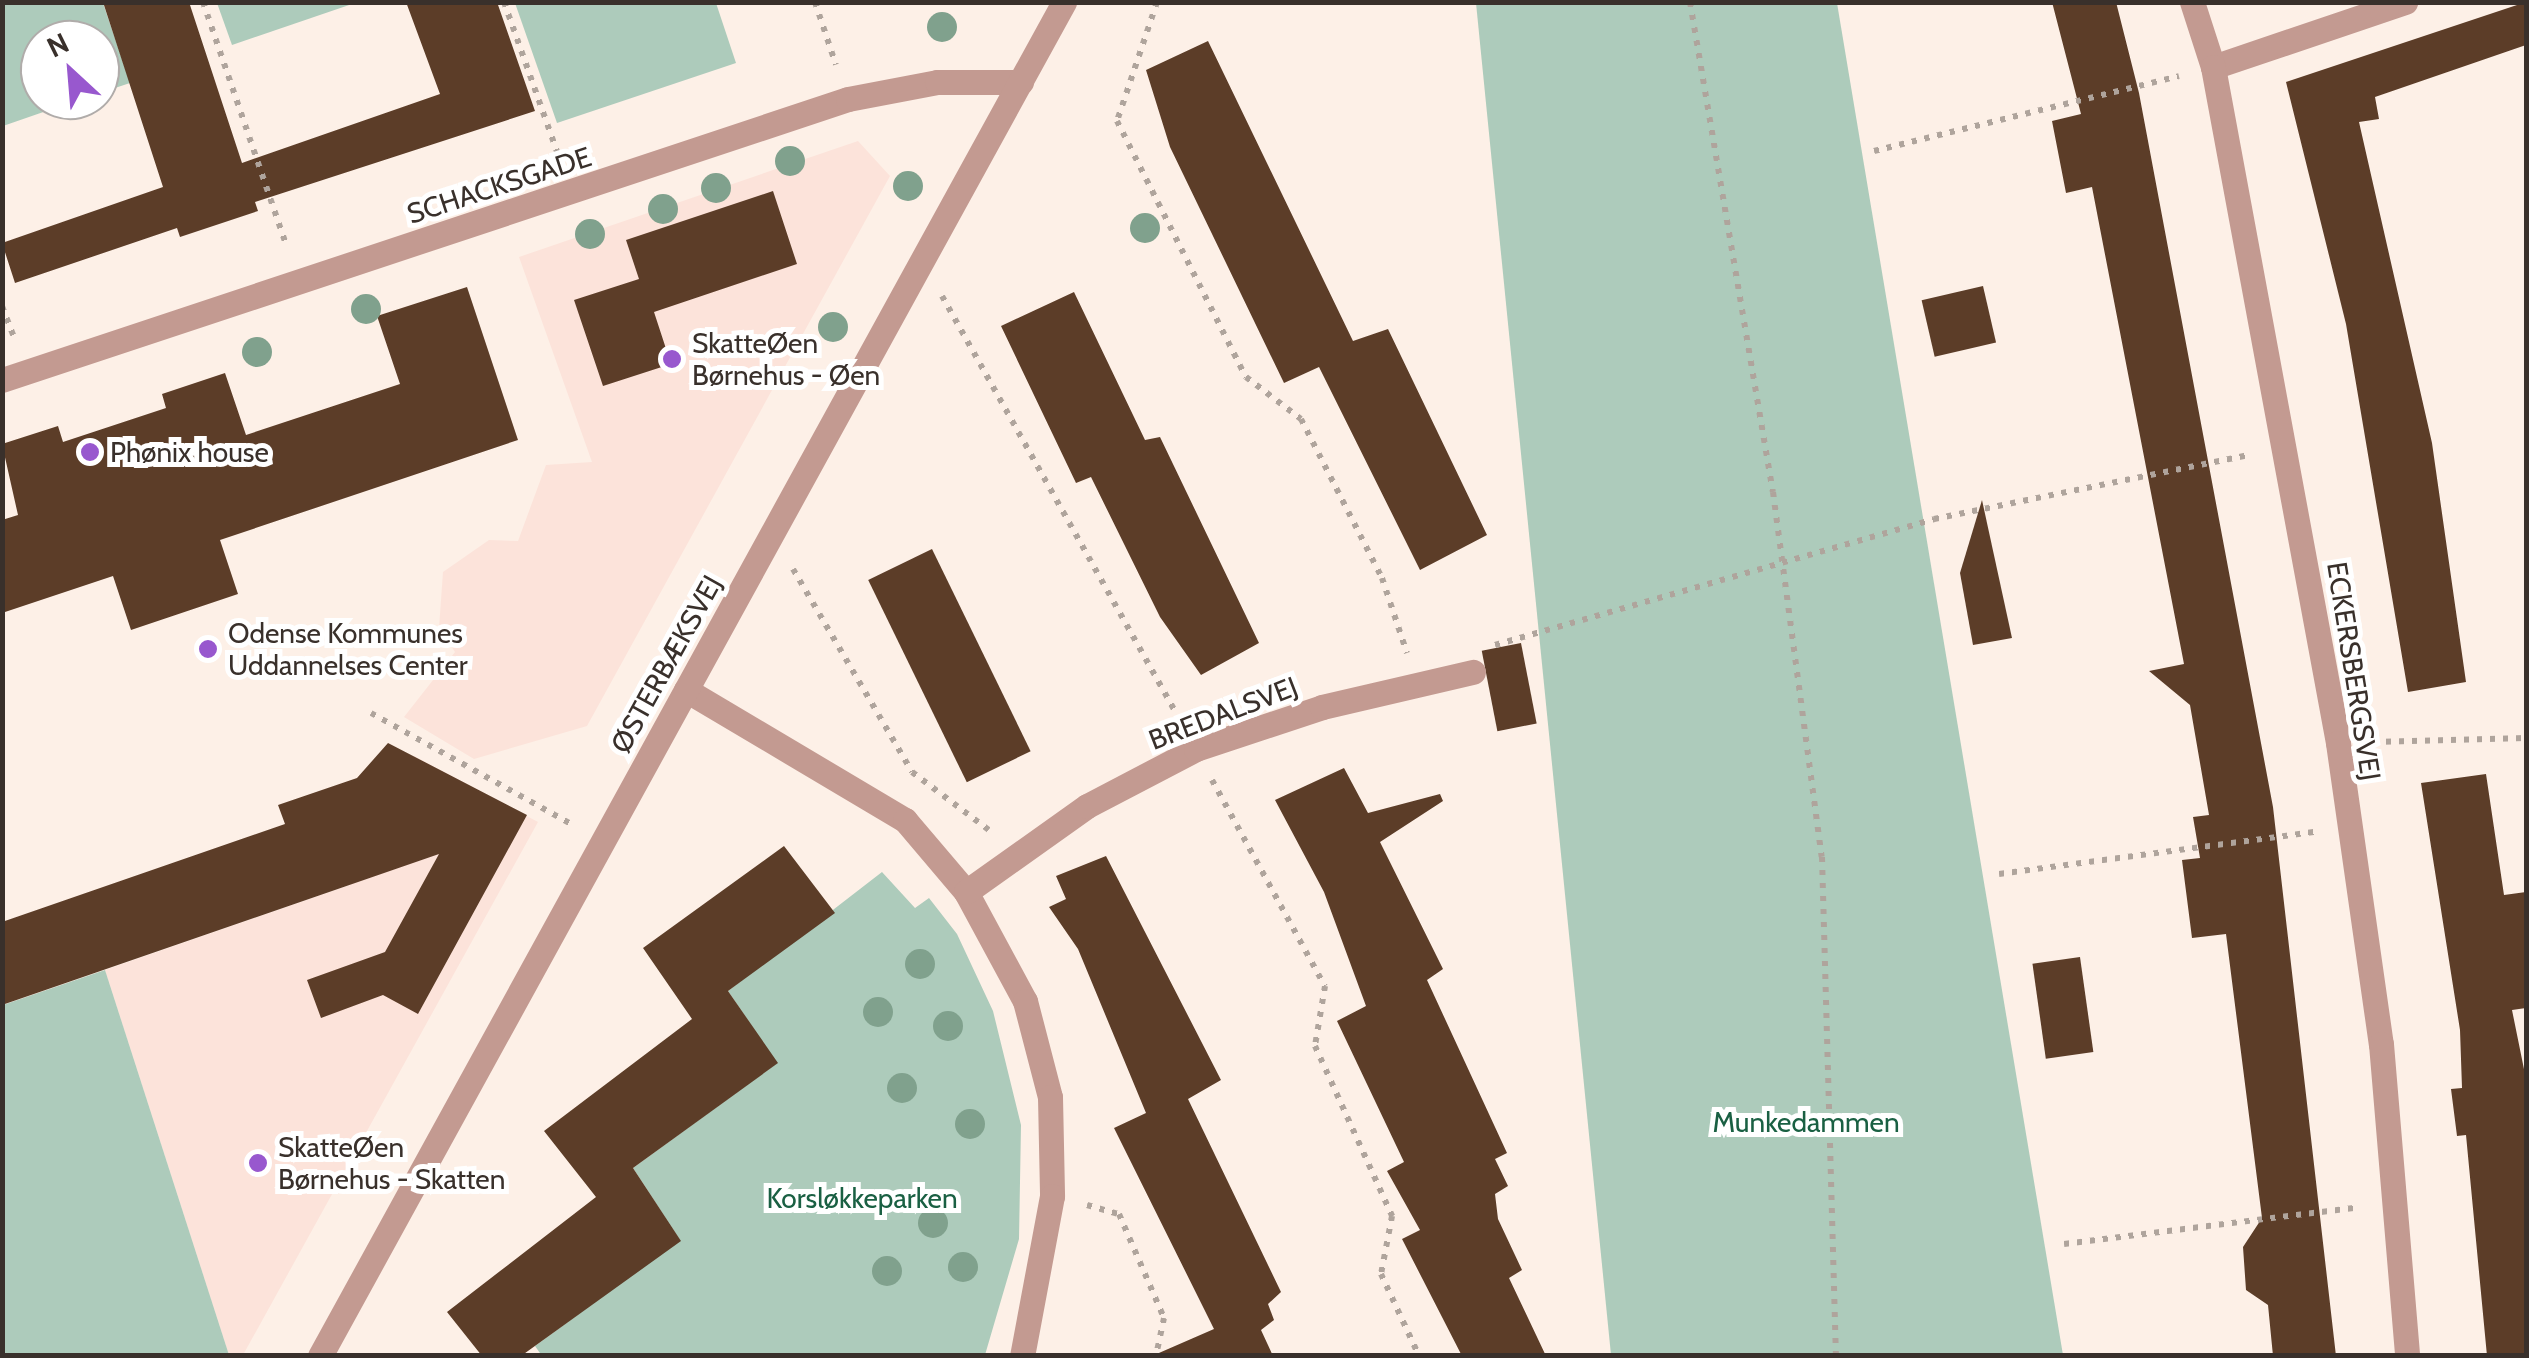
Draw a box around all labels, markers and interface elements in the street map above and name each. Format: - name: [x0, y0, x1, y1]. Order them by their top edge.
- north arrow: [20, 20, 120, 120]
- text: N: [41, 25, 74, 64]
- street label: SCHACKSGADE: [403, 139, 595, 231]
- place label: SkatteØen Børnehus - Øen: [692, 326, 880, 392]
- marker: SkatteØen Børnehus - Øen: [661, 348, 683, 370]
- place label: Phønix house: [110, 435, 269, 469]
- marker: Phønix house: [79, 441, 101, 463]
- street label: ECKERSBERGSVEJ: [2320, 559, 2388, 783]
- street label: ØSTERBÆKSVEJ: [603, 569, 729, 759]
- place label: Odense Kommunes Uddannelses Center: [228, 616, 468, 682]
- marker: Odense Kommunes Uddannelses Center: [197, 638, 219, 660]
- street label: BREDALSVEJ: [1144, 669, 1302, 757]
- park label: Munkedammen: [1712, 1105, 1900, 1139]
- place label: SkatteØen Børnehus - Skatten: [278, 1130, 505, 1196]
- marker: SkatteØen Børnehus - Skatten: [247, 1152, 269, 1174]
- park label: Korsløkkeparken: [766, 1181, 958, 1215]

